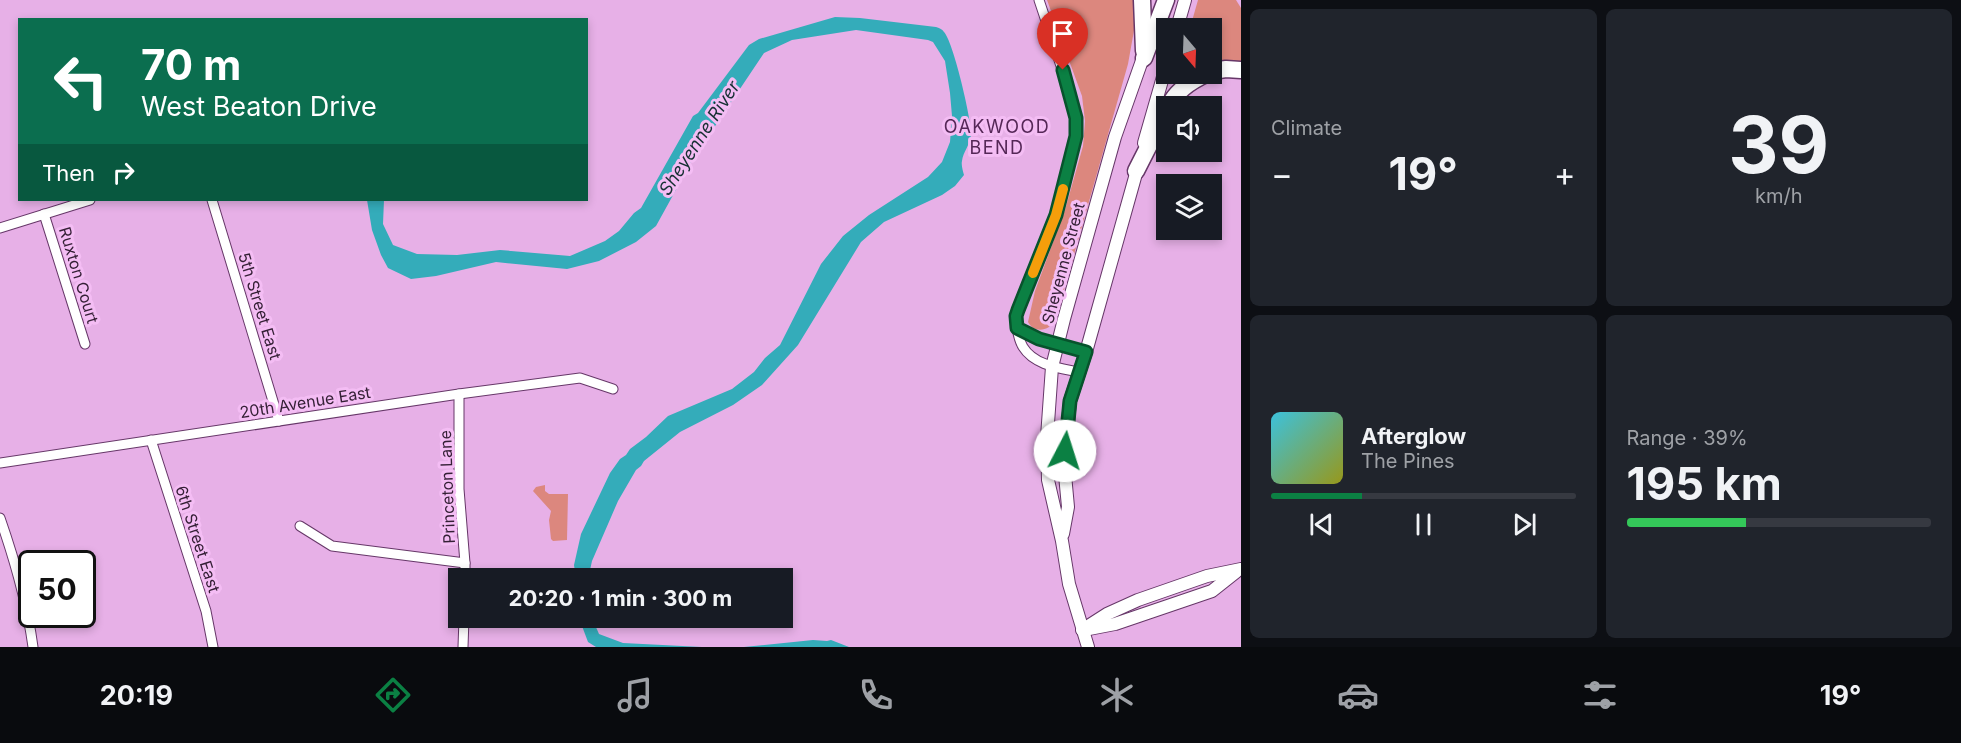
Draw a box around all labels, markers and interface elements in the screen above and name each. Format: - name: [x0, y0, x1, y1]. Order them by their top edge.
- pin: [1037, 8, 1088, 70]
- icon: arrive: [1046, 17, 1079, 50]
- north arrow: [1156, 18, 1222, 84]
- map controls: [1156, 18, 1222, 240]
- text: 70 m: [141, 39, 241, 90]
- icon: left: [42, 42, 120, 120]
- water label: Sheyenne River: [654, 76, 744, 199]
- text: West Beaton Drive: [141, 90, 377, 123]
- button: sound: [1156, 96, 1222, 162]
- text: 39: [1728, 97, 1829, 192]
- district label: OAKWOOD BEND: [944, 116, 1050, 158]
- text: Climate: [1271, 116, 1342, 140]
- text: 19°: [1389, 146, 1458, 201]
- text: −: [1271, 154, 1293, 194]
- text: +: [1554, 154, 1576, 194]
- icon: right: [107, 156, 140, 189]
- text: Then: [42, 160, 95, 186]
- button: layers: [1156, 174, 1222, 240]
- text: km/h: [1755, 184, 1803, 208]
- street label: Sheyenne Street: [1037, 200, 1089, 326]
- street label: Ruxton Court: [55, 224, 103, 326]
- street label: 5th Street East: [234, 250, 286, 362]
- street label: 20th Avenue East: [238, 382, 372, 422]
- position arrow: [1033, 419, 1097, 483]
- text: Afterglow: [1361, 423, 1466, 449]
- text: Range · 39%: [1627, 426, 1748, 450]
- street label: Princeton Lane: [435, 430, 459, 544]
- text: The Pines: [1361, 449, 1455, 473]
- text: 195 km: [1627, 456, 1782, 511]
- street label: 6th Street East: [171, 483, 225, 595]
- icon: previous: [1305, 508, 1338, 541]
- icon: pause: [1407, 508, 1440, 541]
- icon: next: [1508, 508, 1541, 541]
- speed limit sign: 50: [18, 550, 96, 628]
- text: 20:20 · 1 min · 300 m: [509, 585, 732, 611]
- icon: directions: [372, 674, 414, 716]
- icon: music: [614, 674, 656, 716]
- icon: phone: [855, 674, 897, 716]
- icon: climate: [1096, 674, 1138, 716]
- icon: car: [1337, 674, 1379, 716]
- icon: filters: [1579, 674, 1621, 716]
- text: 20:19: [100, 679, 173, 712]
- text: 19°: [1820, 679, 1861, 712]

